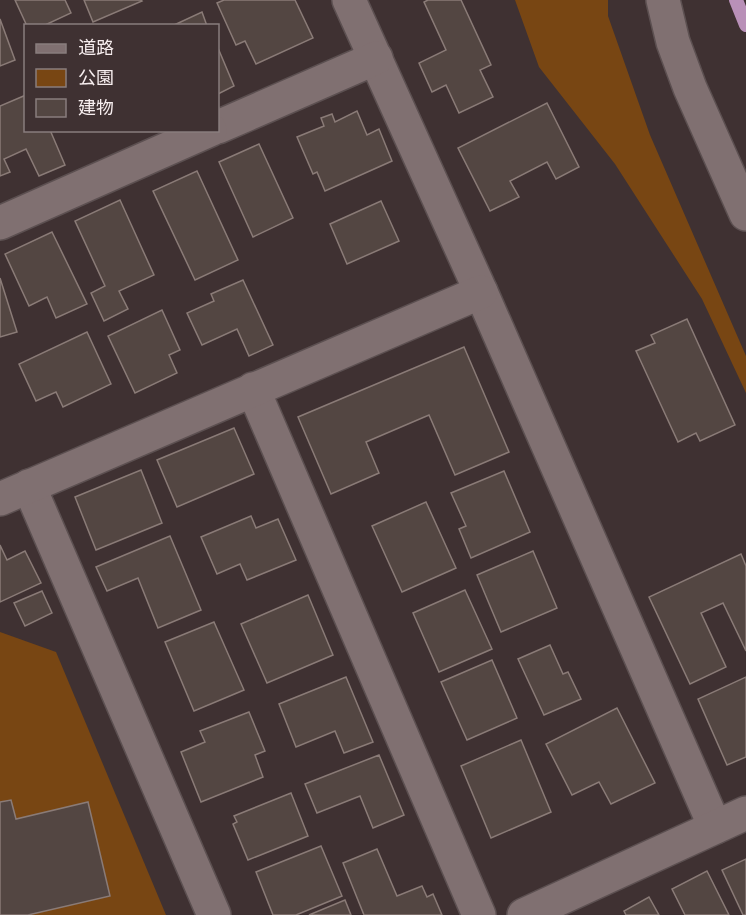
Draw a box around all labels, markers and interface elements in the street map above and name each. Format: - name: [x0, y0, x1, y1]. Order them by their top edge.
- legend: [24, 24, 219, 132]
- text: 道路: [78, 38, 114, 61]
- text: 公園: [78, 68, 114, 91]
- text: 建物: [78, 98, 114, 121]

